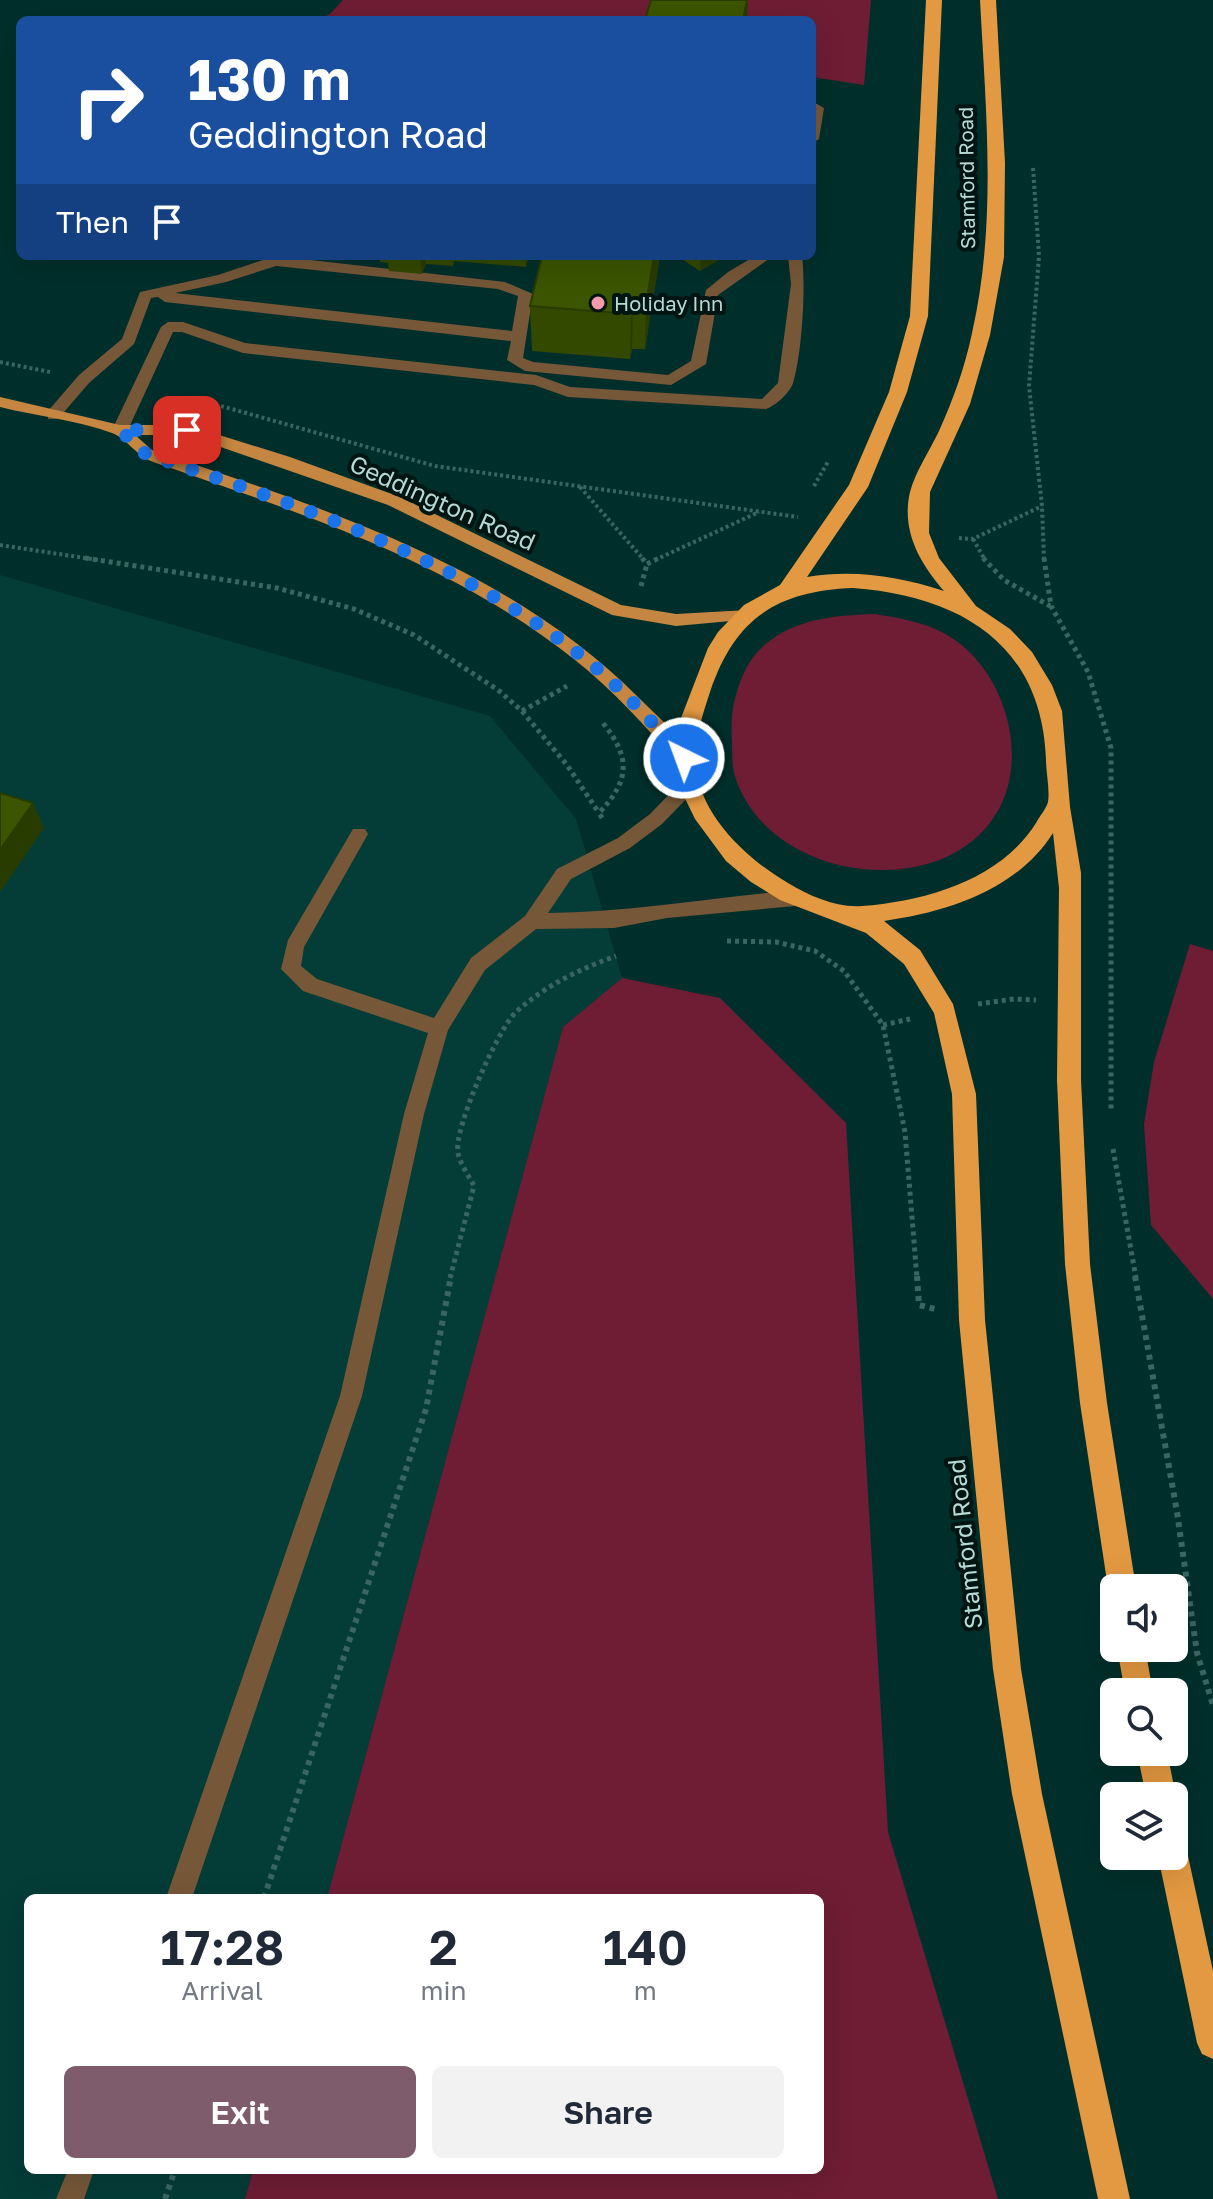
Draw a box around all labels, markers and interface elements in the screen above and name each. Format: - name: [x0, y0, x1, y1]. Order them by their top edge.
- text: 130 m: [188, 45, 350, 112]
- icon: right: [56, 48, 160, 152]
- street label: Stamford Road: [953, 107, 979, 249]
- text: Geddington Road: [188, 113, 488, 156]
- icon: arrive: [145, 200, 189, 244]
- text: Then: [56, 204, 129, 240]
- place label: Holiday Inn: [614, 291, 723, 315]
- marker: Holiday Inn: [589, 294, 607, 312]
- pin: [153, 396, 221, 464]
- icon: arrive: [165, 408, 209, 452]
- street label: Geddington Road: [346, 448, 540, 556]
- position arrow: [642, 716, 726, 800]
- street label: Stamford Road: [941, 1458, 987, 1630]
- map controls: [1100, 1574, 1188, 1870]
- button: sound: [1100, 1574, 1188, 1662]
- button: search: [1100, 1678, 1188, 1766]
- button: layers: [1100, 1782, 1188, 1870]
- text: 17:28: [160, 1918, 284, 1976]
- text: 2: [429, 1918, 458, 1976]
- text: 140: [603, 1918, 688, 1976]
- text: Arrival: [182, 1975, 263, 2006]
- text: min: [420, 1975, 466, 2006]
- text: m: [634, 1975, 657, 2006]
- button: Exit: [64, 2066, 416, 2158]
- button: Share: [432, 2066, 784, 2158]

